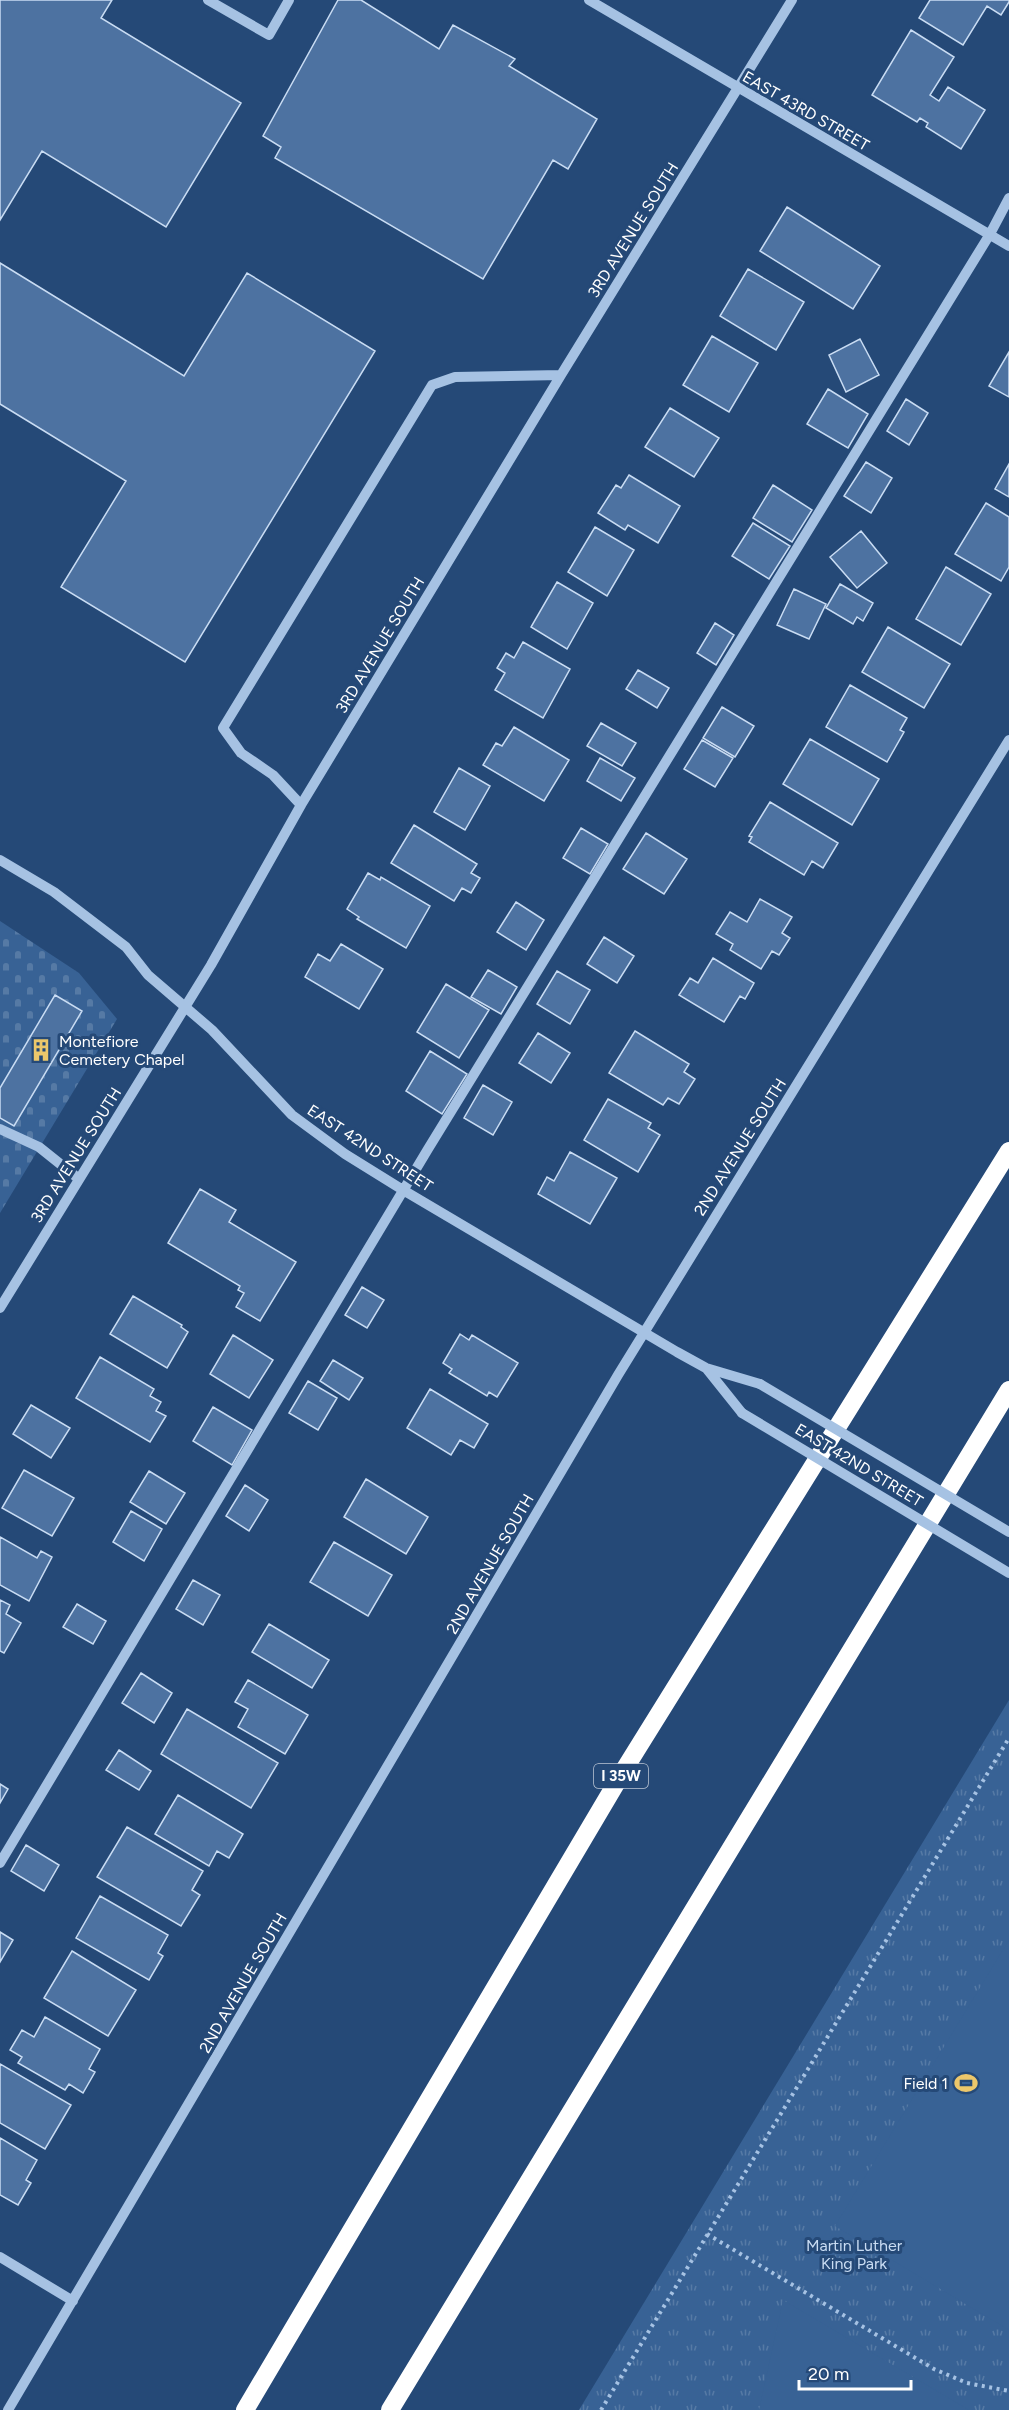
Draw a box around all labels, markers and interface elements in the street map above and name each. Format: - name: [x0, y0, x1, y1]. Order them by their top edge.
- street label: EAST 43RD STREET: [739, 67, 873, 155]
- street label: 3RD AVENUE SOUTH: [584, 159, 682, 301]
- street label: 3RD AVENUE SOUTH: [332, 573, 428, 717]
- place label: Montefiore Cemetery Chapel: [59, 1032, 184, 1069]
- building icon: Montefiore Cemetery Chapel: [28, 1037, 54, 1063]
- street label: 2ND AVENUE SOUTH: [690, 1075, 790, 1219]
- street label: 3RD AVENUE SOUTH: [27, 1084, 125, 1226]
- street label: EAST 42ND STREET: [304, 1100, 436, 1196]
- street label: EAST 42ND STREET: [792, 1419, 926, 1511]
- street label: 2ND AVENUE SOUTH: [442, 1491, 538, 1637]
- road number: I 35W: [594, 1764, 648, 1788]
- street label: 2ND AVENUE SOUTH: [195, 1910, 291, 2056]
- sports icon: Field 1: [953, 2070, 979, 2096]
- place label: Field 1: [903, 2074, 948, 2093]
- park label: Martin Luther King Park: [806, 2236, 903, 2273]
- scale bar: [799, 2353, 912, 2391]
- text: 20 m: [808, 2363, 849, 2385]

